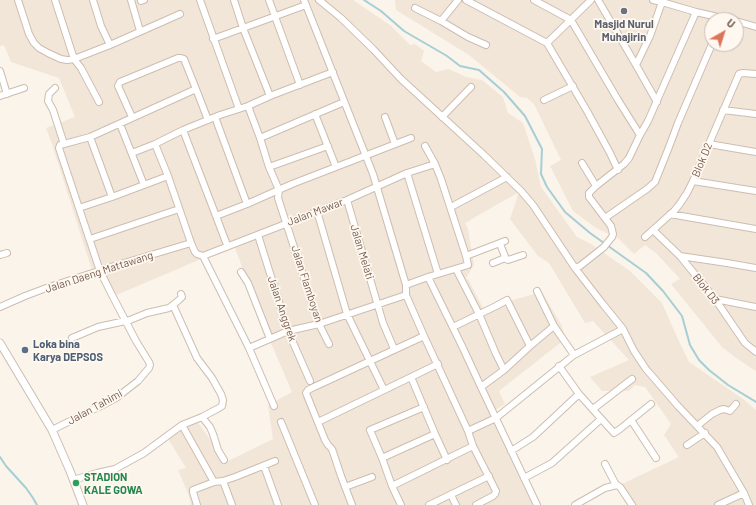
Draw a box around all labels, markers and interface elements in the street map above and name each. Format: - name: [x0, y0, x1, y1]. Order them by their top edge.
- marker: Masjid Nurul Muhajirin: [619, 6, 629, 16]
- north arrow: [704, 12, 744, 52]
- text: U: [724, 16, 738, 30]
- place label: Masjid Nurul Muhajirin: [594, 17, 654, 43]
- street label: Blok D2: [689, 141, 715, 179]
- street label: Jalan Mawar: [285, 195, 345, 229]
- street label: Jalan Melati: [347, 223, 377, 281]
- street label: Jalan Flamboyan: [288, 244, 326, 324]
- street label: Jalan Daeng Mattawang: [43, 248, 155, 296]
- street label: Blok D3: [690, 271, 722, 307]
- street label: Jalan Anggrek: [265, 275, 299, 343]
- place label: Loka bina Karya DEPSOS: [33, 337, 103, 363]
- marker: Loka bina Karya DEPSOS: [20, 345, 30, 355]
- street label: Jalan Tahimi: [65, 387, 125, 427]
- place label: STADION KALE GOWA: [84, 470, 143, 496]
- marker: STADION KALE GOWA: [71, 478, 81, 488]

